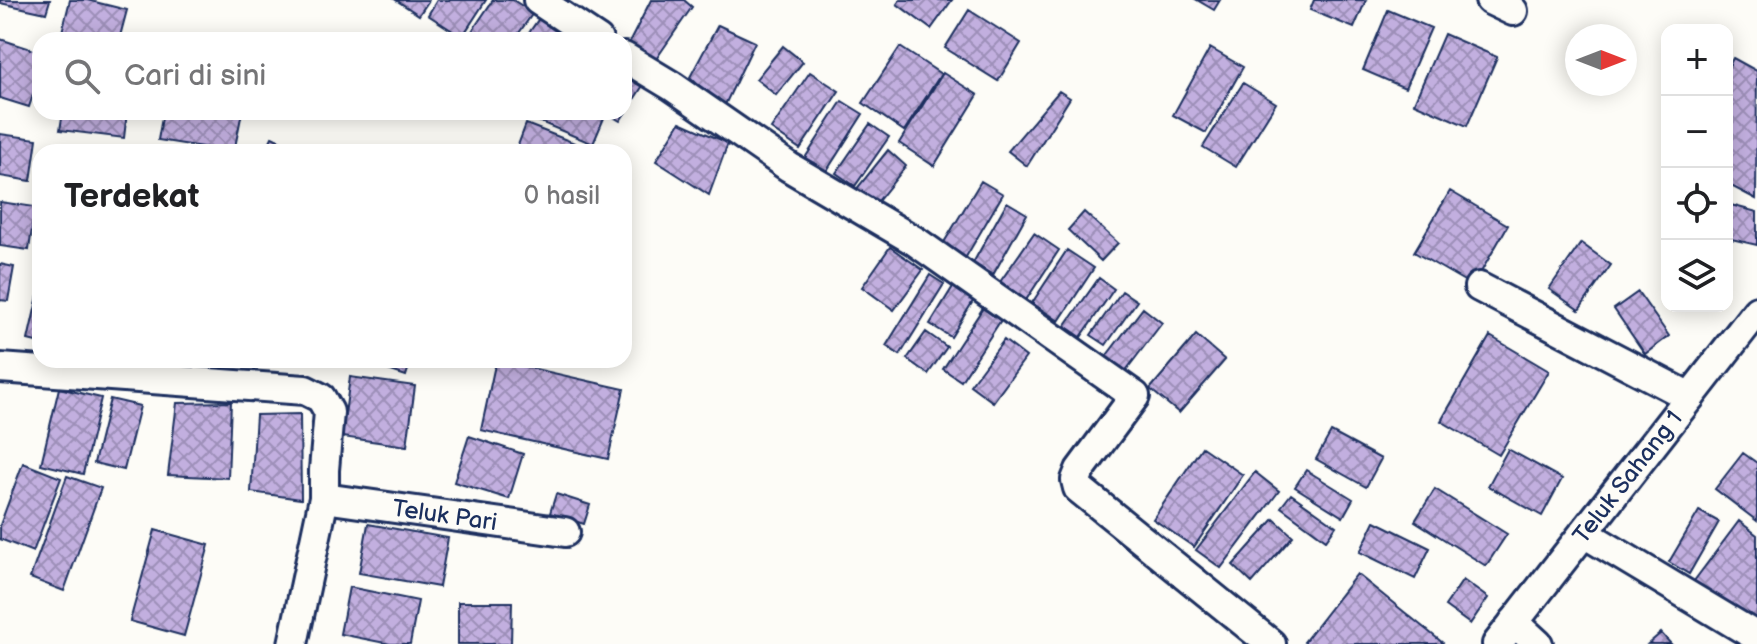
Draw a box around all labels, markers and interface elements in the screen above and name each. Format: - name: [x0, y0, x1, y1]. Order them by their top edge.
- north arrow: [1565, 24, 1637, 96]
- map controls: [1661, 24, 1733, 312]
- button: +: [1661, 24, 1733, 96]
- search box: [32, 32, 632, 120]
- icon: search: [60, 54, 104, 98]
- text: Cari di sini: [124, 58, 266, 94]
- button: −: [1661, 96, 1733, 168]
- button: locate: [1661, 168, 1733, 240]
- text: Terdekat: [64, 176, 199, 217]
- text: 0 hasil: [524, 181, 600, 212]
- button: layers: [1661, 240, 1733, 312]
- street label: Teluk Sahang 1: [1567, 405, 1688, 549]
- street label: Teluk Pari: [391, 493, 499, 537]

